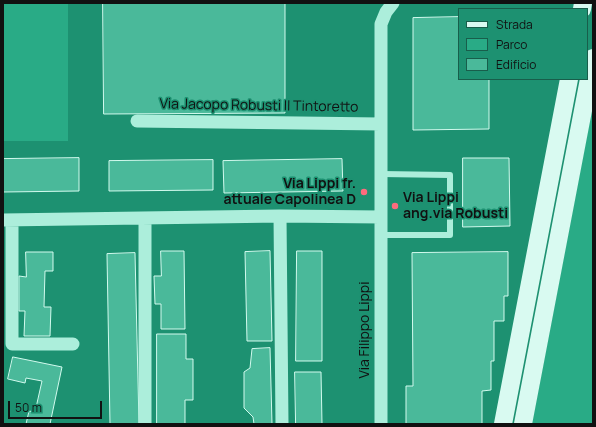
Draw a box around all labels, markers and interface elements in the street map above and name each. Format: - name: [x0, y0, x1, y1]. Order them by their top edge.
- legend: [458, 8, 588, 80]
- text: Strada: [496, 16, 533, 33]
- text: Parco: [496, 36, 527, 53]
- text: Edificio: [496, 56, 536, 73]
- street label: Via Jacopo Robusti Il Tintoretto: [159, 96, 359, 116]
- place label: Via Lippi fr. attuale Capolinea D: [224, 176, 356, 208]
- marker: Via Lippi fr. attuale Capolinea D: [359, 187, 369, 197]
- place label: Via Lippi ang.via Robusti: [403, 190, 508, 222]
- marker: Via Lippi ang.via Robusti: [390, 201, 400, 211]
- street label: Via Filippo Lippi: [357, 282, 373, 378]
- scale bar: [10, 393, 104, 419]
- text: 50 m: [15, 399, 42, 416]

